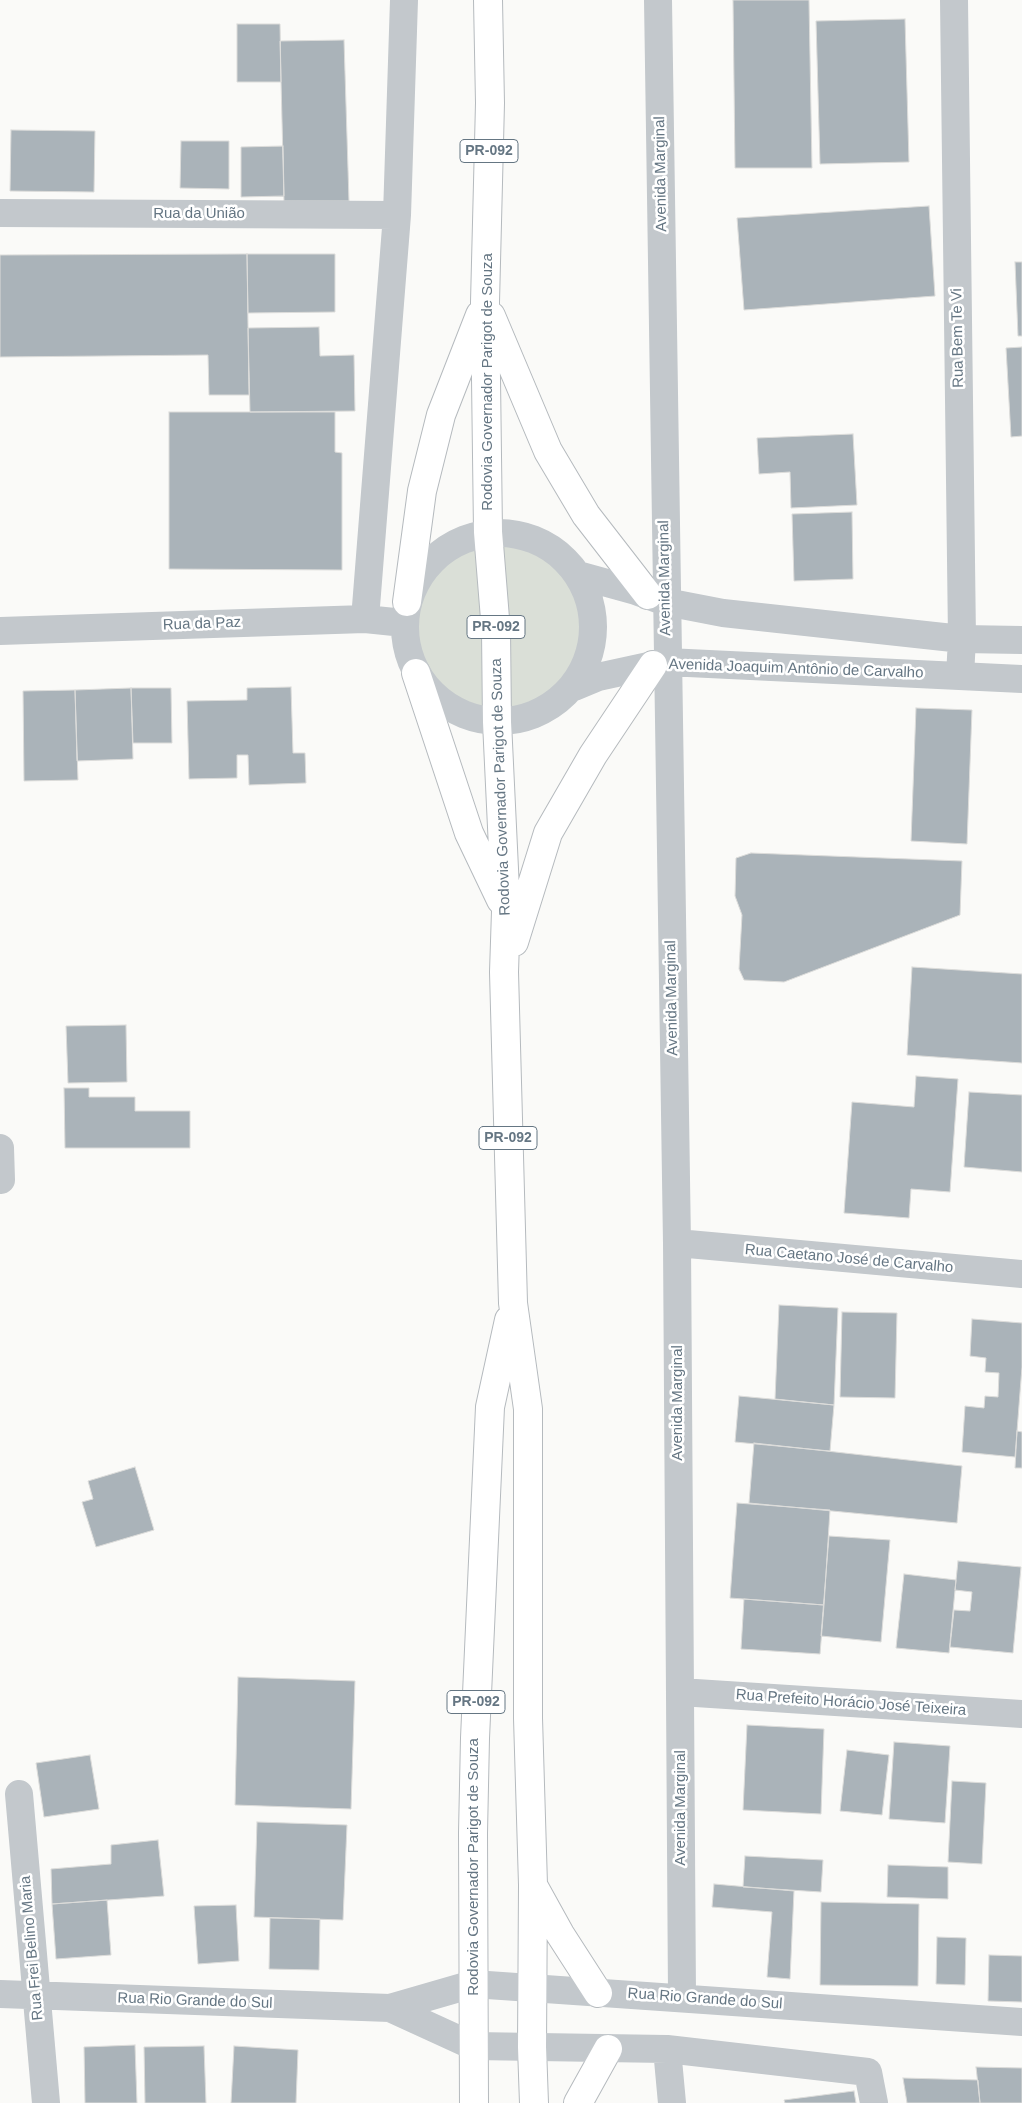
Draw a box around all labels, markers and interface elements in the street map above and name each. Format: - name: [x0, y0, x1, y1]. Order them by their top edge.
- street label: Avenida Marginal: [651, 116, 671, 232]
- road number: PR-092: [460, 140, 518, 162]
- street label: Rua da União: [153, 205, 245, 223]
- street label: Rodovia Governador Parigot de Souza: [479, 253, 497, 511]
- street label: Rua Bem Te Vi: [948, 288, 968, 388]
- street label: Avenida Marginal: [655, 520, 675, 636]
- street label: Rua da Paz: [163, 614, 241, 634]
- road number: PR-092: [467, 616, 525, 638]
- street label: Avenida Joaquim Antônio de Carvalho: [668, 656, 924, 682]
- street label: Rodovia Governador Parigot de Souza: [488, 658, 514, 916]
- street label: Avenida Marginal: [662, 940, 682, 1056]
- road number: PR-092: [479, 1126, 537, 1150]
- street label: Rua Caetano José de Carvalho: [744, 1241, 954, 1277]
- street label: Avenida Marginal: [669, 1345, 687, 1461]
- street label: Rua Prefeito Horácio José Teixeira: [735, 1686, 967, 1720]
- road number: PR-092: [447, 1690, 505, 1714]
- street label: Rodovia Governador Parigot de Souza: [465, 1738, 483, 1996]
- street label: Avenida Marginal: [672, 1750, 690, 1866]
- street label: Rua Frei Belino Maria: [17, 1875, 47, 2021]
- street label: Rua Rio Grande do Sul: [627, 1985, 783, 2013]
- street label: Rua Rio Grande do Sul: [117, 1989, 273, 2013]

